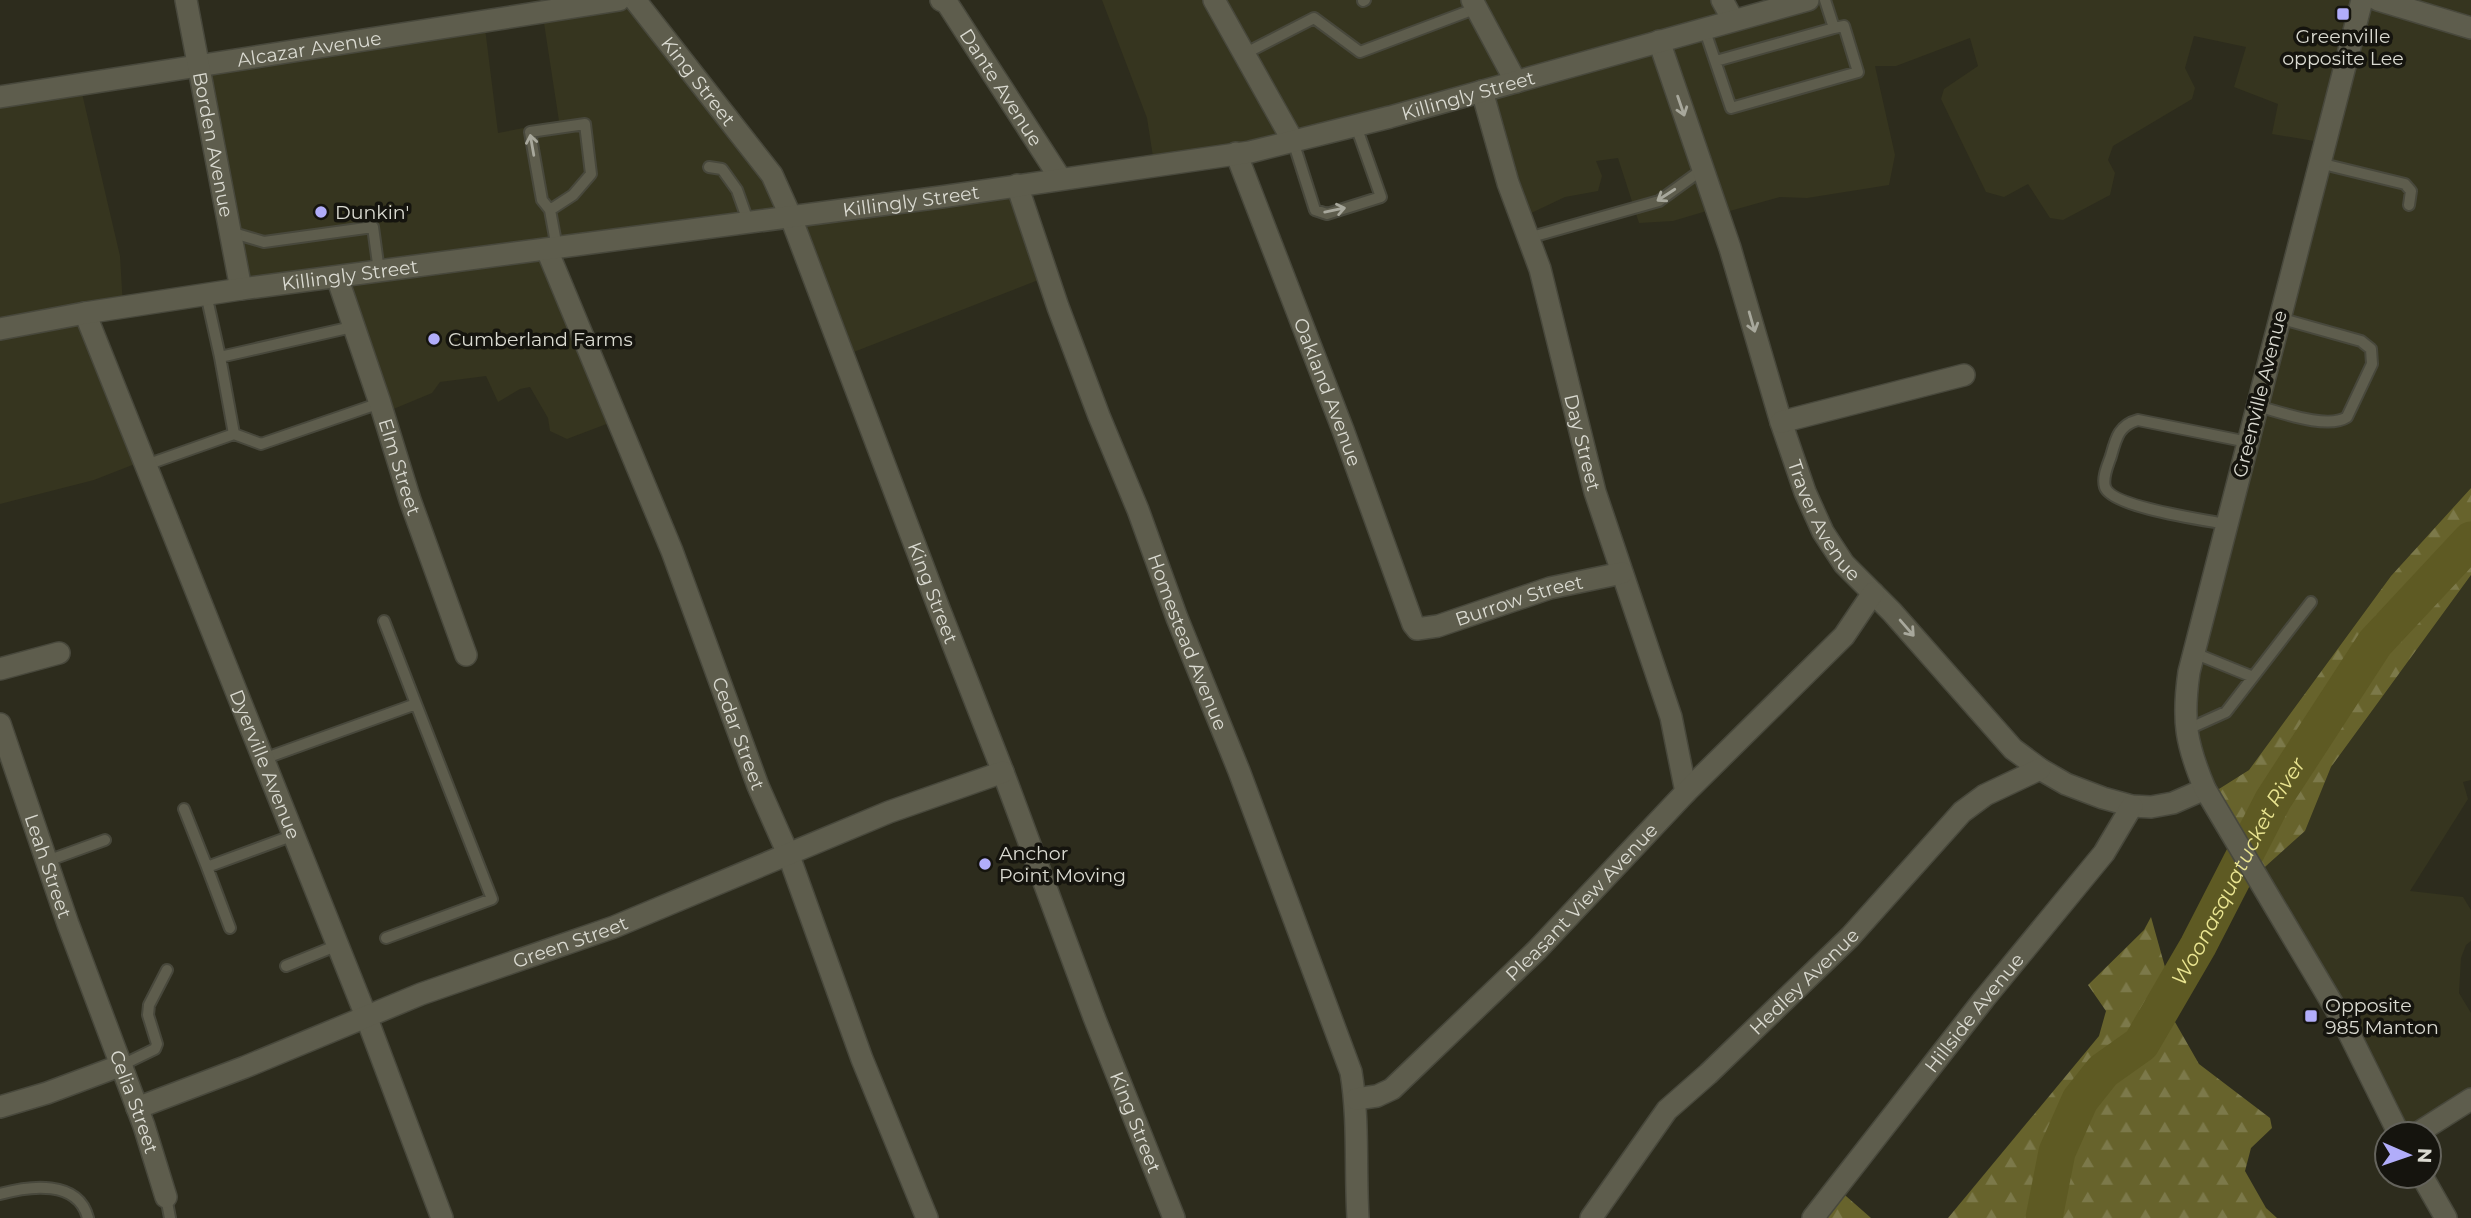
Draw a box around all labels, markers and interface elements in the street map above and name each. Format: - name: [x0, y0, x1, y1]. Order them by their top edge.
- marker: Greenville opposite Lee: [2335, 6, 2351, 22]
- street label: Dante Avenue: [955, 24, 1048, 150]
- place label: Greenville opposite Lee: [2282, 25, 2404, 70]
- street label: Alcazar Avenue: [235, 26, 383, 71]
- street label: King Street: [656, 32, 741, 131]
- street label: Killingly Street: [1399, 65, 1538, 125]
- street label: Borden Avenue: [188, 70, 239, 219]
- one-way arrow: [1676, 94, 1688, 116]
- one-way arrow: [525, 134, 539, 157]
- street label: Killingly Street: [841, 180, 981, 221]
- one-way arrow: [1657, 188, 1676, 203]
- place label: Dunkin': [335, 201, 409, 224]
- one-way arrow: [1323, 203, 1345, 216]
- marker: Dunkin': [313, 204, 329, 220]
- street label: Killingly Street: [280, 254, 420, 295]
- street label: Greenville Avenue: [2228, 308, 2292, 480]
- one-way arrow: [1746, 311, 1759, 333]
- street label: Oakland Avenue: [1289, 314, 1367, 469]
- place label: Cumberland Farms: [448, 328, 633, 351]
- marker: Cumberland Farms: [426, 331, 442, 347]
- street label: Day Street: [1560, 391, 1606, 494]
- street label: Elm Street: [374, 415, 426, 519]
- street label: Traver Avenue: [1783, 457, 1866, 586]
- street label: King Street: [903, 539, 963, 647]
- street label: Homestead Avenue: [1143, 550, 1233, 734]
- street label: Burrow Street: [1452, 570, 1585, 631]
- one-way arrow: [1899, 619, 1915, 637]
- street label: Cedar Street: [707, 674, 770, 793]
- street label: Dyerville Avenue: [225, 686, 306, 842]
- water label: Woonasquatucket River: [2166, 752, 2310, 989]
- street label: Leah Street: [20, 811, 77, 921]
- street label: Pleasant View Avenue: [1500, 818, 1662, 986]
- place label: Anchor Point Moving: [999, 842, 1126, 887]
- marker: Anchor Point Moving: [977, 856, 993, 872]
- street label: Green Street: [510, 911, 631, 973]
- street label: Hedley Avenue: [1744, 924, 1864, 1039]
- street label: Hillside Avenue: [1920, 948, 2029, 1077]
- place label: Opposite 985 Manton: [2325, 994, 2439, 1039]
- marker: Opposite 985 Manton: [2303, 1008, 2319, 1024]
- street label: Celia Street: [105, 1047, 163, 1157]
- street label: King Street: [1105, 1068, 1166, 1176]
- north arrow: [2373, 1120, 2443, 1190]
- text: N: [2413, 1147, 2436, 1164]

